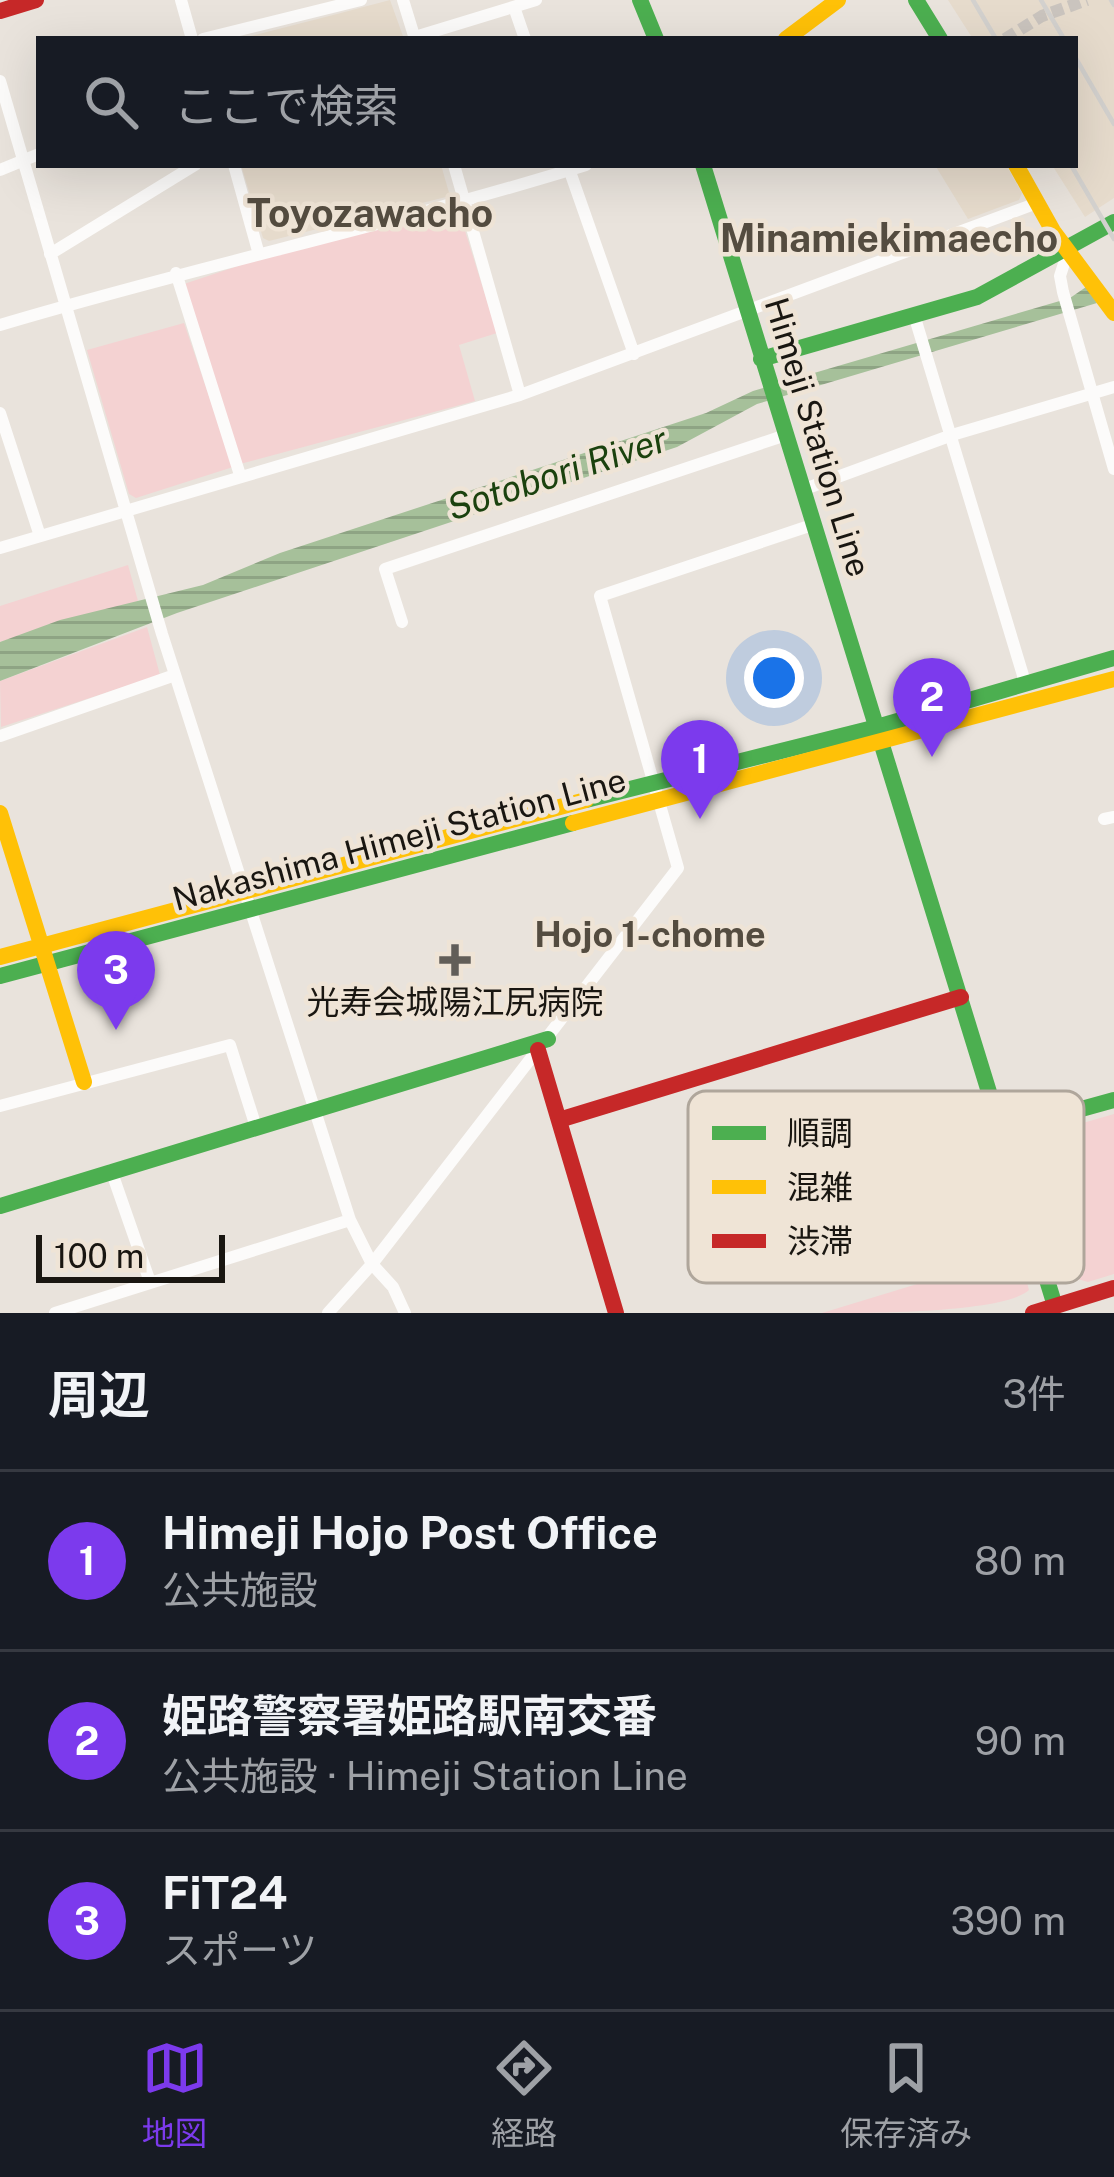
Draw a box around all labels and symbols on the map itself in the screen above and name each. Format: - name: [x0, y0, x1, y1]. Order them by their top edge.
- district label: Toyozawacho: [247, 190, 493, 236]
- district label: Minamiekimaecho: [720, 215, 1058, 261]
- street label: Himeji Station Line: [757, 293, 879, 581]
- water label: Sotobori River: [442, 418, 673, 528]
- your location: [744, 648, 804, 708]
- pin: 2: [893, 658, 971, 757]
- pin: 1: [661, 720, 739, 819]
- street label: Nakashima Himeji Station Line: [168, 760, 630, 918]
- district label: Hojo 1-chome: [534, 913, 766, 955]
- pin: 3: [77, 931, 155, 1030]
- marker: 光寿会城陽江尻病院: [439, 944, 471, 976]
- place label: 光寿会城陽江尻病院: [307, 983, 604, 1021]
- legend: [688, 1091, 1084, 1283]
- text: 順調: [787, 1114, 853, 1152]
- text: 混雑: [787, 1168, 853, 1206]
- text: 渋滞: [787, 1222, 853, 1260]
- scale bar: [36, 1229, 225, 1282]

